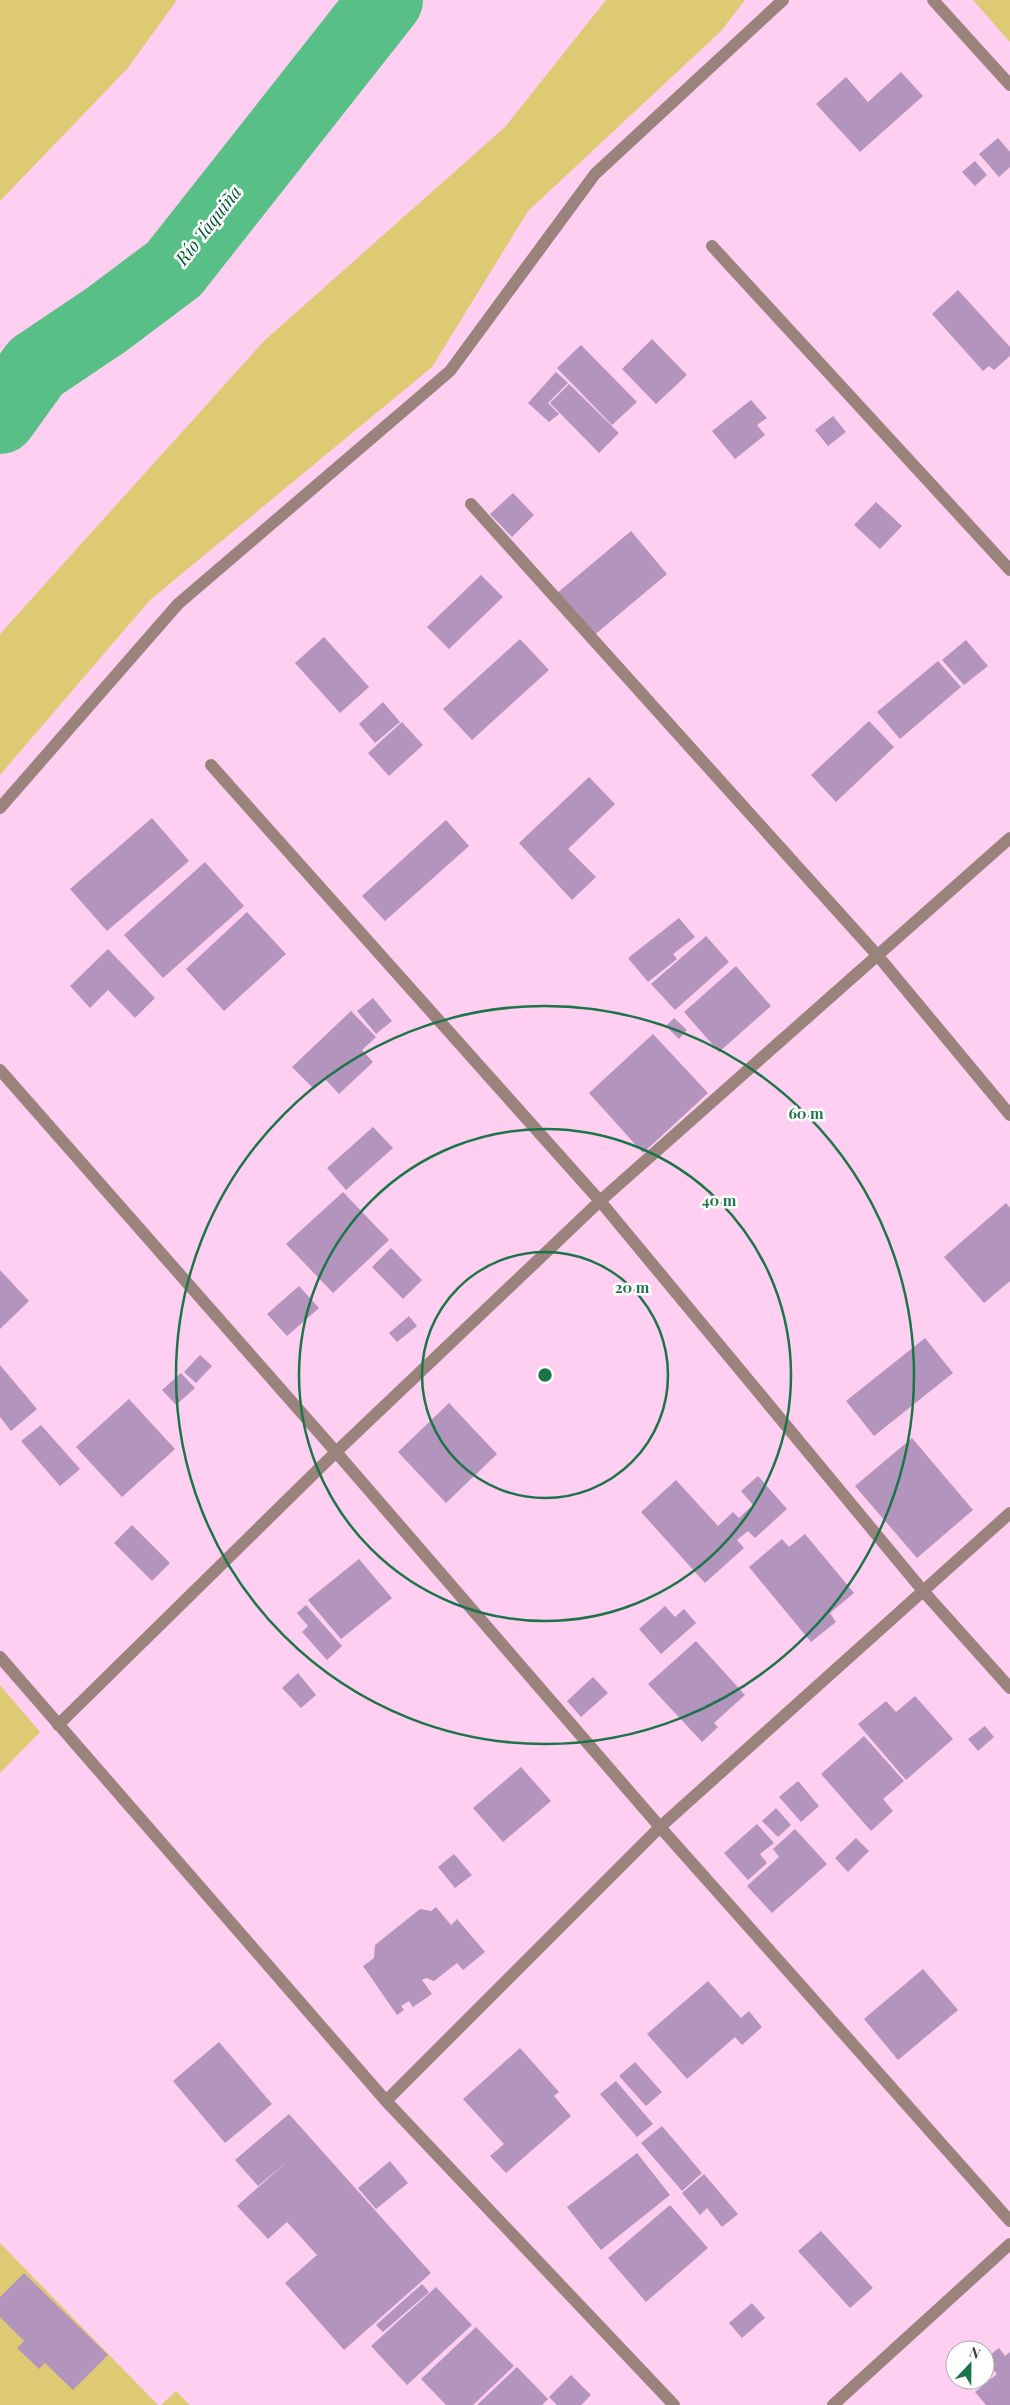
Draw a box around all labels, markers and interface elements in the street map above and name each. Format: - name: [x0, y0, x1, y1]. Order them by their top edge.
- water label: Río Taquiña: [169, 180, 247, 270]
- text: 60 m: [788, 1103, 824, 1123]
- text: 40 m: [702, 1190, 737, 1210]
- text: 20 m: [615, 1277, 650, 1297]
- centre of rings: [536, 1366, 554, 1384]
- north arrow: [945, 2340, 995, 2390]
- text: N: [967, 2342, 983, 2363]

